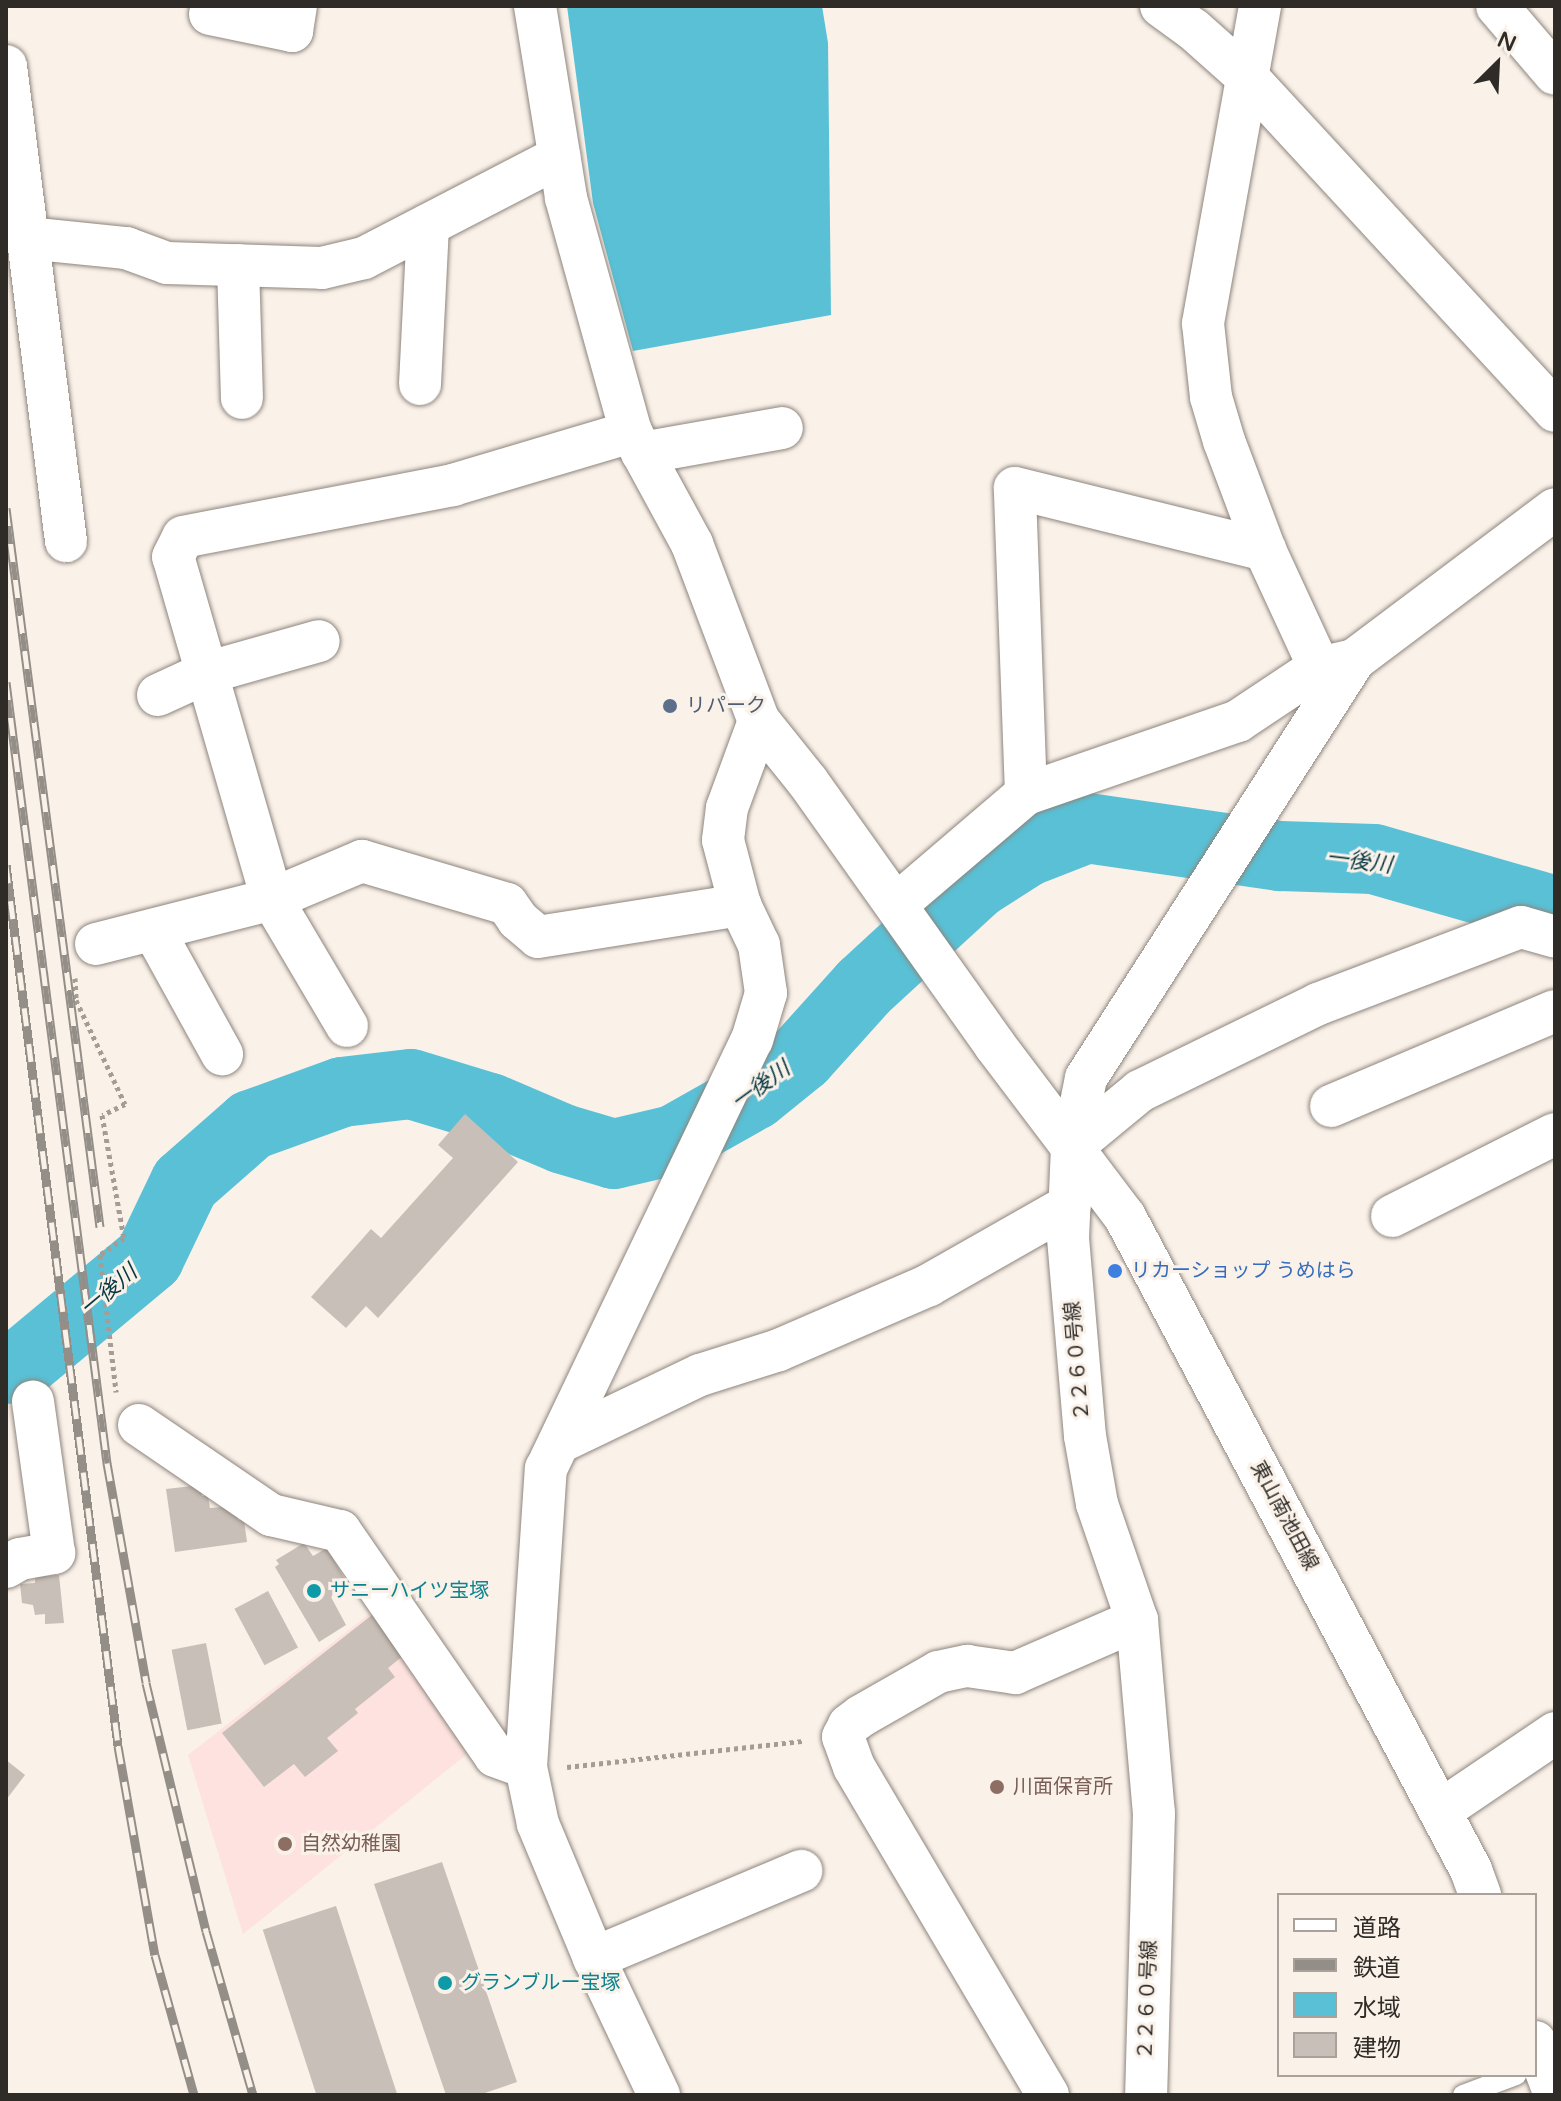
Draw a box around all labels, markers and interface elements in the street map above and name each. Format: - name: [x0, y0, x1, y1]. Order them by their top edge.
- north arrow: [1457, 24, 1537, 104]
- text: N: [1493, 27, 1520, 58]
- place label: リパーク: [686, 694, 766, 718]
- marker: リパーク: [661, 697, 679, 715]
- water label: 一後川: [1325, 845, 1393, 879]
- water label: 一後川: [727, 1056, 795, 1116]
- place label: リカーショップ うめはら: [1131, 1259, 1356, 1283]
- water label: 一後川: [75, 1260, 143, 1322]
- marker: リカーショップ うめはら: [1106, 1262, 1124, 1280]
- street label: ２２６０号線: [1061, 1300, 1095, 1422]
- street label: 東山南池田線: [1245, 1457, 1323, 1575]
- place label: サニーハイツ宝塚: [330, 1579, 490, 1603]
- marker: サニーハイツ宝塚: [305, 1582, 323, 1600]
- place label: 川面保育所: [1013, 1775, 1113, 1799]
- marker: 川面保育所: [988, 1778, 1006, 1796]
- place label: 自然幼稚園: [301, 1832, 401, 1856]
- marker: 自然幼稚園: [276, 1835, 294, 1853]
- legend: [1277, 1893, 1537, 2077]
- text: 道路: [1353, 1914, 1401, 1943]
- street label: ２２６０号線: [1134, 1940, 1162, 2060]
- text: 鉄道: [1353, 1954, 1401, 1983]
- place label: グランブルー宝塚: [461, 1971, 621, 1995]
- marker: グランブルー宝塚: [436, 1974, 454, 1992]
- text: 水域: [1353, 1994, 1401, 2023]
- text: 建物: [1353, 2034, 1401, 2063]

